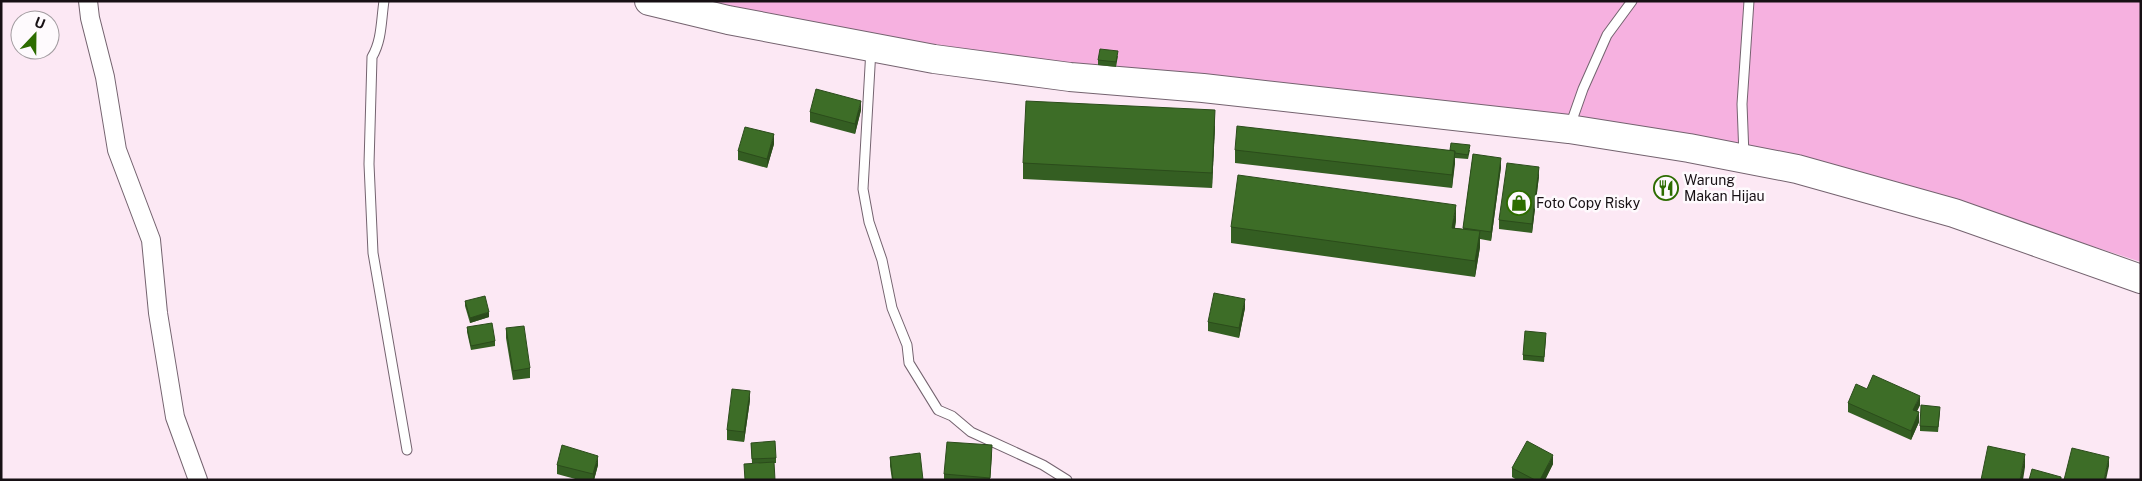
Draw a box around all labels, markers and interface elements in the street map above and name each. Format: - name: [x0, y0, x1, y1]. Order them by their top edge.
- north arrow: [10, 10, 60, 60]
- text: U: [32, 14, 48, 32]
- place label: Warung Makan Hijau: [1684, 172, 1765, 204]
- restaurant icon: Warung Makan Hijau: [1653, 175, 1679, 201]
- shop icon: Foto Copy Risky: [1506, 190, 1532, 216]
- place label: Foto Copy Risky: [1536, 195, 1641, 211]

